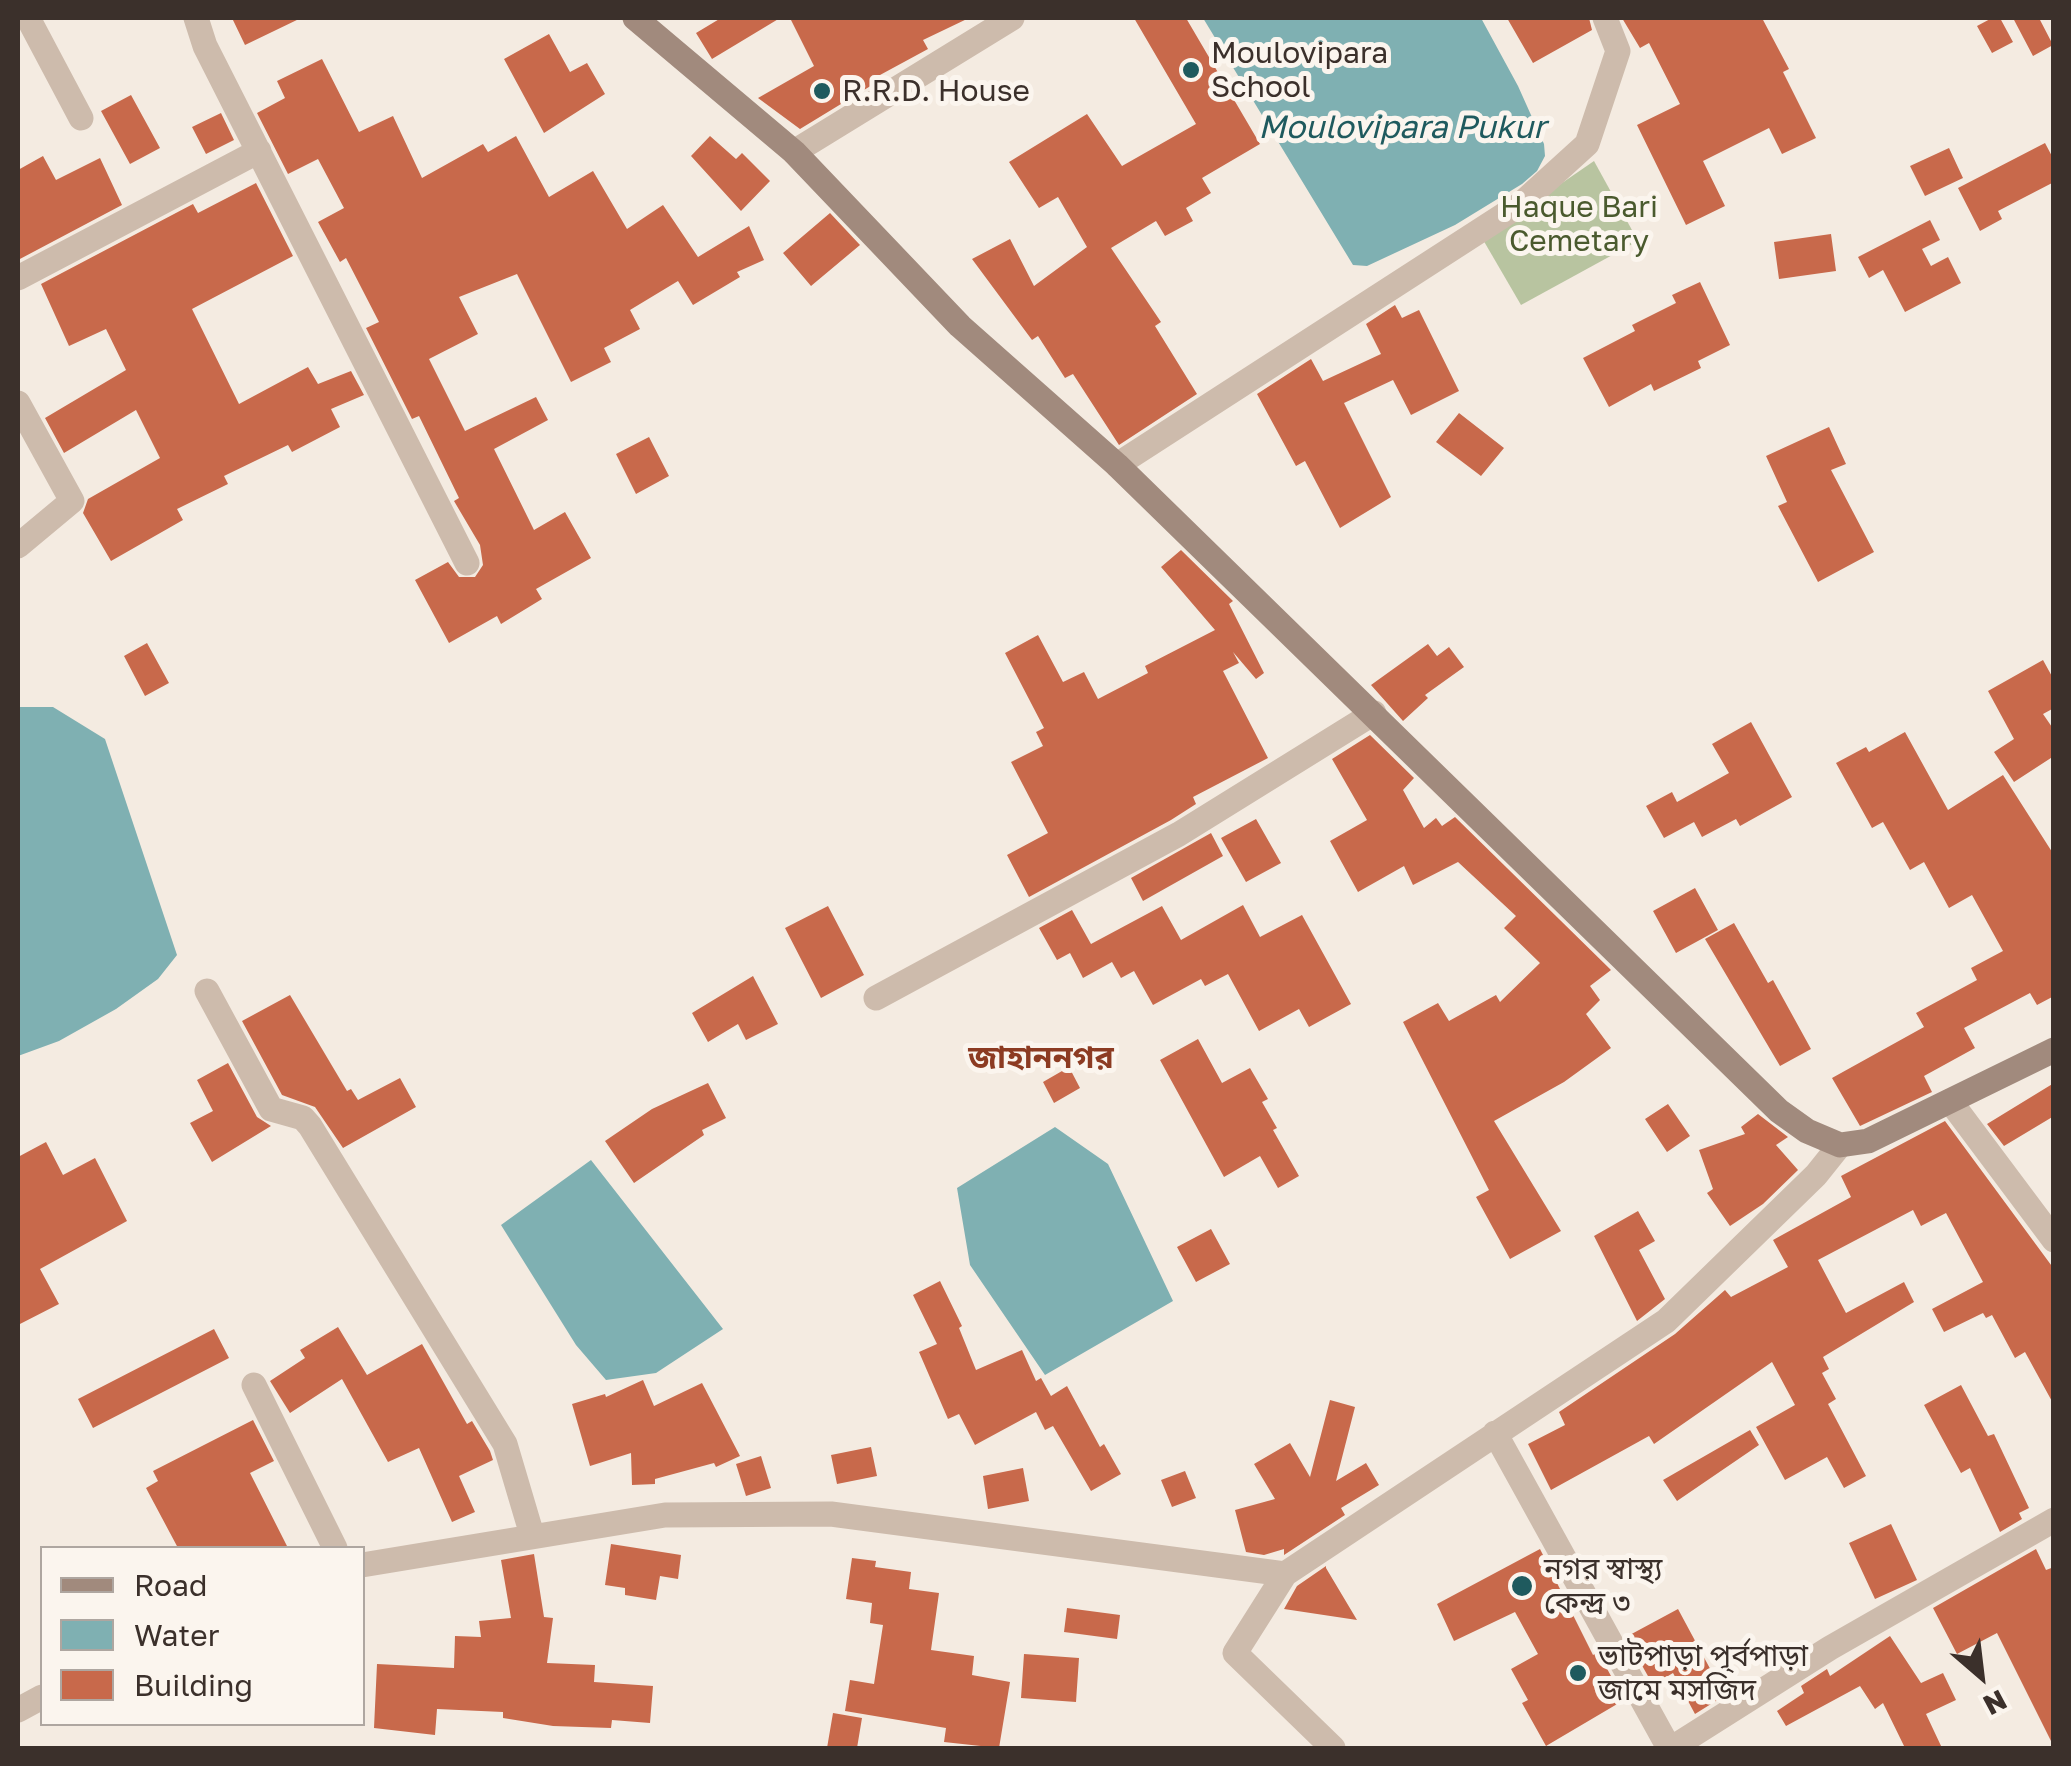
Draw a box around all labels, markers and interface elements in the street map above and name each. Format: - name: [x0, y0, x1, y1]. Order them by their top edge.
- place label: Moulovipara School: [1211, 35, 1388, 106]
- marker: Moulovipara School: [1180, 59, 1202, 81]
- place label: R.R.D. House: [842, 73, 1030, 109]
- marker: R.R.D. House: [811, 80, 833, 102]
- water label: Moulovipara Pukur: [1258, 109, 1546, 147]
- park label: Haque Bari Cemetary: [1500, 189, 1658, 260]
- district label: জাহাননগর: [968, 1039, 1114, 1077]
- legend: [40, 1546, 365, 1726]
- place label: নগর স্বাস্থ্য কেন্দ্র ৩: [1544, 1551, 1662, 1622]
- text: Road: [134, 1567, 208, 1603]
- marker: নগর স্বাস্থ্য কেন্দ্র ৩: [1509, 1573, 1535, 1599]
- text: Water: [134, 1617, 219, 1653]
- north arrow: [1931, 1626, 2031, 1726]
- place label: ভাটপাড়া পূর্বপাড়া জামে মসজিদ: [1598, 1638, 1808, 1708]
- marker: ভাটপাড়া পূর্বপাড়া জামে মসজিদ: [1567, 1662, 1589, 1684]
- text: Building: [134, 1667, 253, 1703]
- text: N: [1978, 1683, 2012, 1722]

